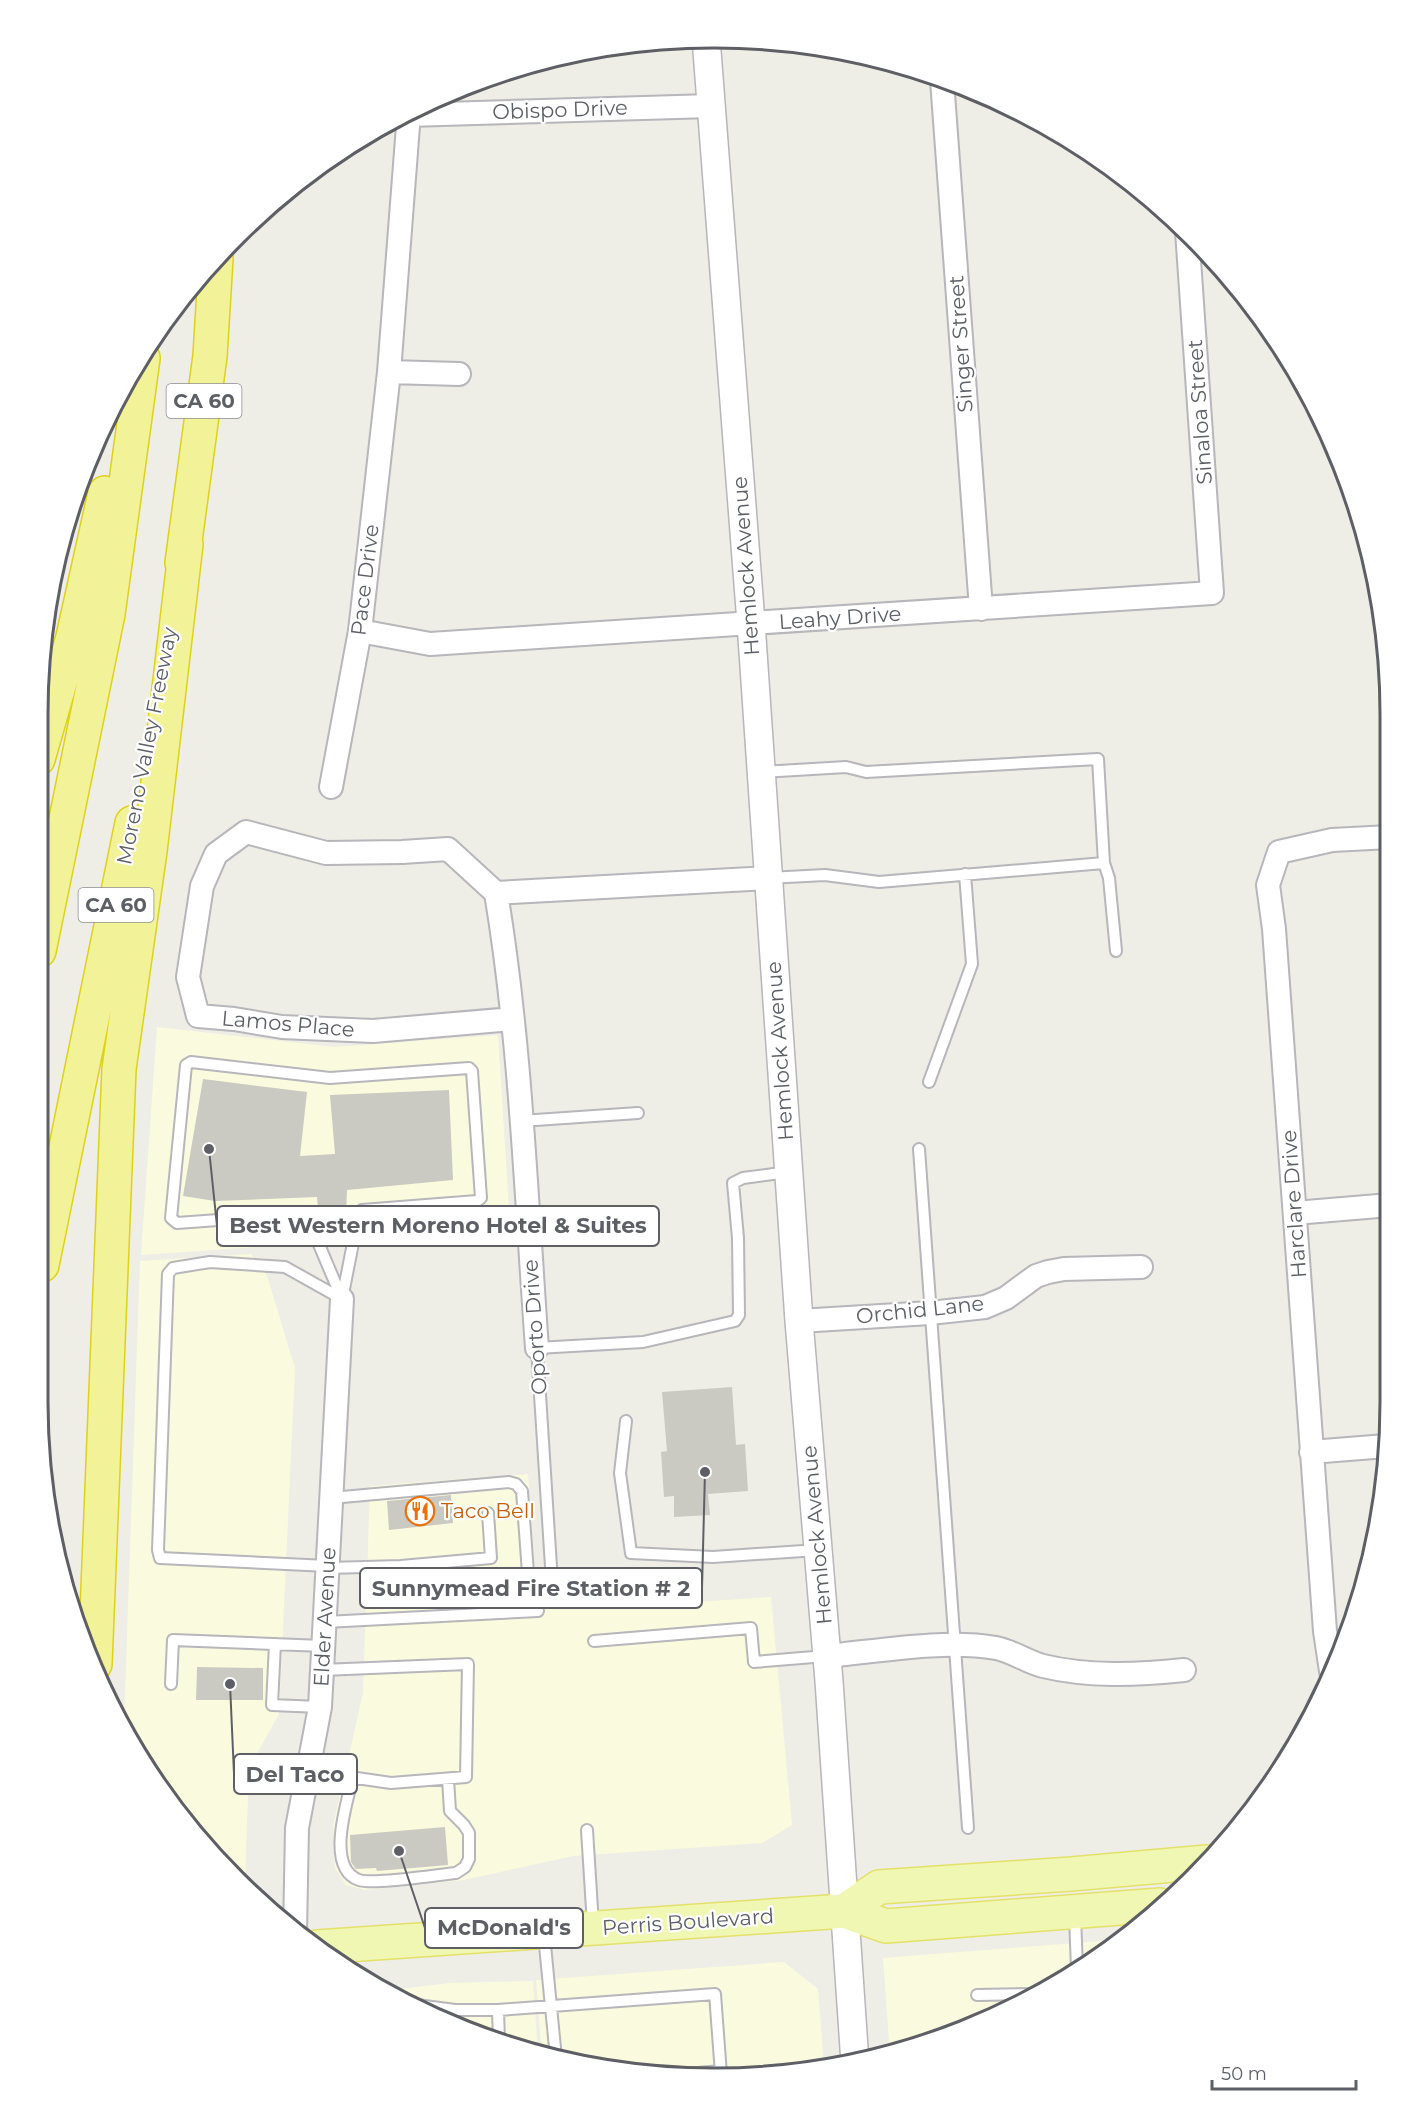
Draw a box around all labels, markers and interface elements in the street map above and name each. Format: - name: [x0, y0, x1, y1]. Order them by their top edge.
- street label: Obispo Drive: [492, 95, 628, 124]
- street label: Singer Street: [943, 275, 978, 413]
- street label: Sinaloa Street: [1182, 339, 1217, 485]
- road number: CA 60: [166, 384, 242, 418]
- street label: Hemlock Avenue: [727, 475, 764, 657]
- street label: Pace Drive: [345, 523, 384, 637]
- street label: Leahy Drive: [778, 601, 902, 634]
- street label: Moreno Valley Freeway: [111, 624, 182, 867]
- road number: CA 60: [78, 888, 154, 922]
- street label: Hemlock Avenue: [761, 960, 798, 1142]
- street label: Lamos Place: [221, 1005, 356, 1042]
- street label: Harclare Drive: [1276, 1129, 1311, 1279]
- callout: Best Western Moreno Hotel & Suites: [217, 1206, 659, 1246]
- text: Best Western Moreno Hotel & Suites: [229, 1212, 647, 1239]
- street label: Oporto Drive: [517, 1259, 552, 1396]
- street label: Orchid Lane: [855, 1290, 985, 1329]
- street label: Hemlock Avenue: [796, 1444, 837, 1626]
- restaurant icon: Taco Bell: [404, 1495, 436, 1527]
- place label: Taco Bell: [441, 1498, 535, 1523]
- street label: Elder Avenue: [308, 1547, 341, 1687]
- callout: Sunnymead Fire Station # 2: [360, 1568, 702, 1608]
- text: Sunnymead Fire Station # 2: [372, 1575, 690, 1602]
- callout: Del Taco: [234, 1754, 357, 1794]
- text: Del Taco: [246, 1761, 344, 1788]
- street label: Perris Boulevard: [601, 1903, 775, 1940]
- callout: McDonald's: [425, 1908, 583, 1948]
- text: McDonald's: [437, 1914, 571, 1941]
- scale bar: [1212, 2053, 1356, 2091]
- text: 50 m: [1221, 2063, 1267, 2085]

